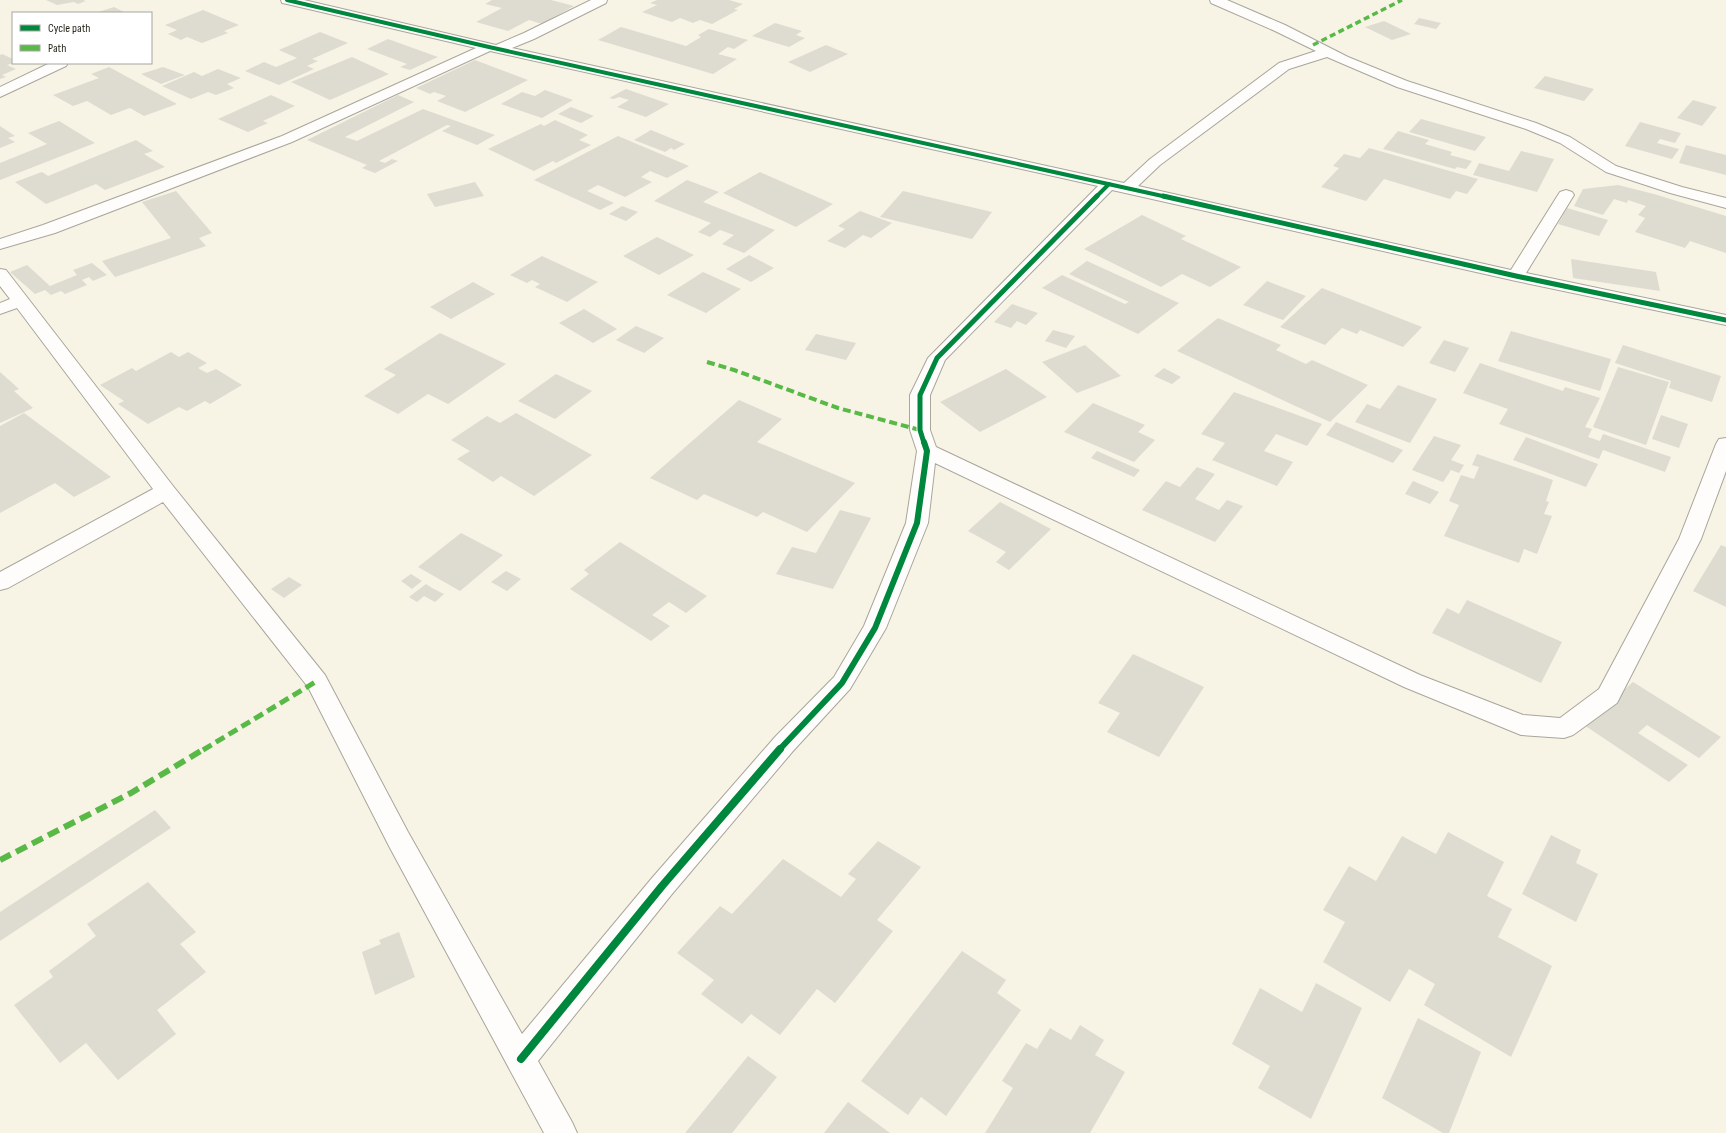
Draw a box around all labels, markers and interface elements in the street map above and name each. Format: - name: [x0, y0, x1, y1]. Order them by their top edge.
- legend: [12, 12, 152, 64]
- text: Cycle path: [48, 21, 90, 36]
- text: Path: [48, 41, 66, 56]

